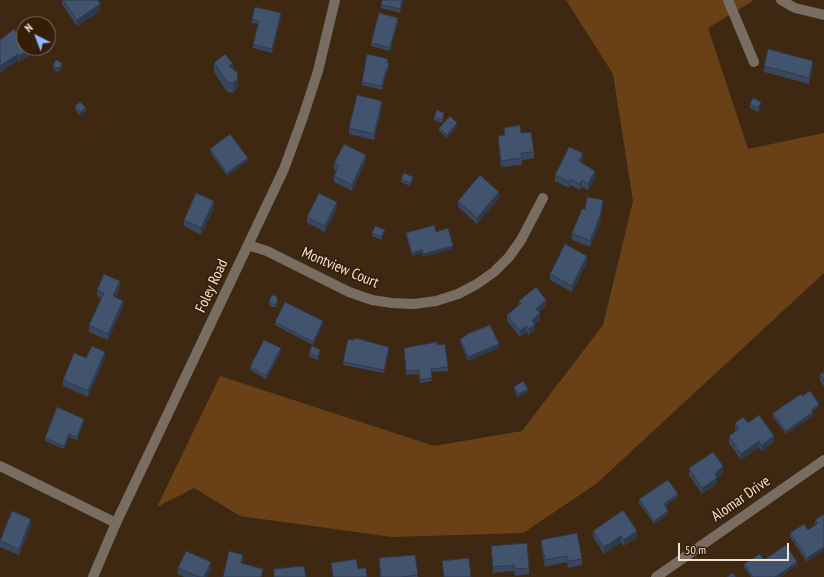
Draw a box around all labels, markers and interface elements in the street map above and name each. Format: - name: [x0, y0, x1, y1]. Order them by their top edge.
- north arrow: [16, 16, 56, 56]
- text: N: [22, 21, 36, 35]
- street label: Montview Court: [299, 244, 381, 292]
- street label: Foley Road: [192, 257, 232, 315]
- street label: Alomar Drive: [708, 472, 774, 526]
- scale bar: [680, 535, 791, 561]
- text: 50 m: [685, 542, 706, 557]

